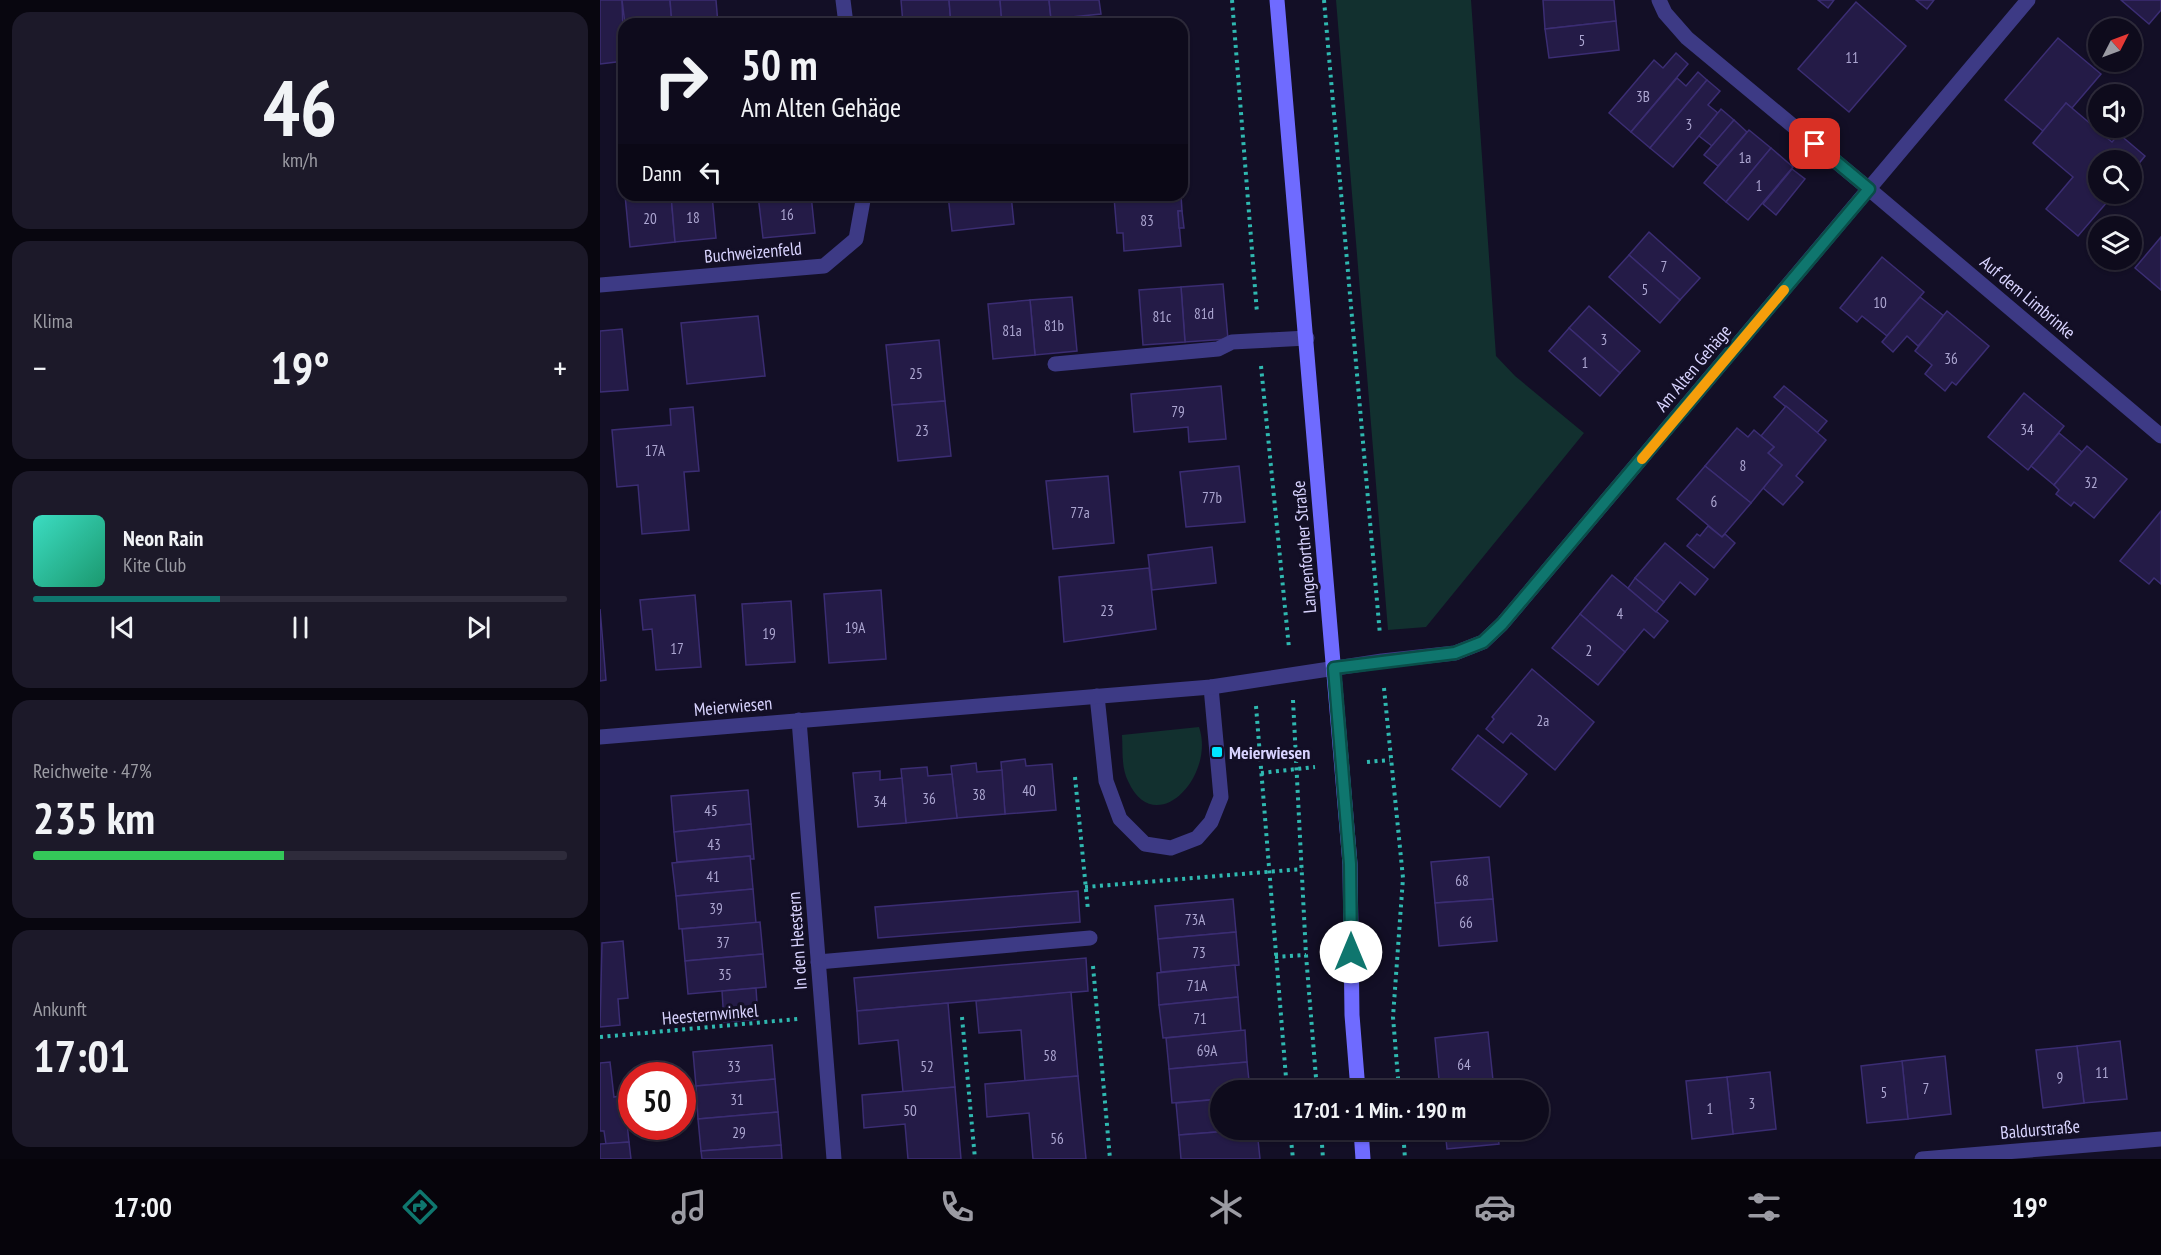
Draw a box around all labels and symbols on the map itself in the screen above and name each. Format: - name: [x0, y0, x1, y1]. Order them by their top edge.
- north arrow: [2088, 18, 2142, 72]
- house number: 5: [1579, 31, 1585, 50]
- house number: 11: [1845, 48, 1859, 67]
- house number: 3B: [1636, 87, 1650, 106]
- house number: 3: [1686, 115, 1692, 134]
- pin: [1789, 118, 1840, 169]
- house number: 1a: [1739, 148, 1751, 167]
- house number: 1: [1756, 176, 1762, 195]
- house number: 16: [780, 205, 794, 224]
- house number: 18: [686, 208, 700, 227]
- house number: 20: [643, 209, 657, 228]
- house number: 83: [1140, 211, 1154, 230]
- street label: Buchweizenfeld: [703, 236, 803, 268]
- street label: Auf dem Limbrinke: [1976, 250, 2080, 344]
- house number: 7: [1661, 257, 1667, 276]
- house number: 5: [1642, 280, 1648, 299]
- house number: 10: [1873, 293, 1887, 312]
- house number: 81d: [1194, 304, 1214, 323]
- house number: 81c: [1153, 307, 1172, 326]
- house number: 81b: [1044, 316, 1064, 335]
- street label: Am Alten Gehäge: [1650, 320, 1736, 416]
- house number: 81a: [1002, 321, 1022, 340]
- house number: 3: [1601, 330, 1607, 349]
- house number: 36: [1944, 349, 1958, 368]
- house number: 1: [1582, 353, 1588, 372]
- house number: 25: [909, 364, 923, 383]
- house number: 79: [1171, 402, 1185, 421]
- house number: 34: [2020, 420, 2034, 439]
- house number: 23: [915, 421, 929, 440]
- house number: 17A: [645, 441, 666, 460]
- house number: 8: [1740, 456, 1746, 475]
- house number: 32: [2084, 473, 2098, 492]
- street label: Langenforther Straße: [1287, 480, 1321, 614]
- house number: 77b: [1202, 488, 1222, 507]
- house number: 6: [1711, 492, 1718, 511]
- house number: 77a: [1070, 503, 1090, 522]
- house number: 23: [1100, 601, 1114, 620]
- house number: 4: [1617, 604, 1624, 623]
- house number: 19A: [845, 618, 866, 637]
- house number: 19: [762, 624, 776, 643]
- house number: 17: [670, 639, 684, 658]
- house number: 2: [1586, 641, 1592, 660]
- street label: Meierwiesen: [693, 691, 773, 721]
- house number: 2a: [1537, 711, 1549, 730]
- place label: Meierwiesen: [1229, 741, 1310, 764]
- marker: Meierwiesen: [1210, 745, 1224, 759]
- house number: 40: [1022, 781, 1036, 800]
- house number: 38: [972, 785, 986, 804]
- house number: 36: [922, 789, 936, 808]
- house number: 34: [873, 792, 887, 811]
- house number: 45: [704, 801, 718, 820]
- house number: 43: [707, 835, 721, 854]
- house number: 41: [706, 867, 720, 886]
- house number: 68: [1455, 871, 1469, 890]
- street label: In den Heestern: [782, 891, 812, 991]
- house number: 39: [709, 899, 723, 918]
- house number: 73A: [1185, 910, 1206, 929]
- house number: 66: [1459, 913, 1473, 932]
- position arrow: [1319, 920, 1383, 984]
- house number: 37: [716, 933, 730, 952]
- house number: 73: [1192, 943, 1206, 962]
- house number: 35: [718, 965, 732, 984]
- house number: 71A: [1187, 976, 1208, 995]
- street label: Heesternwinkel: [661, 998, 760, 1030]
- house number: 71: [1193, 1009, 1207, 1028]
- house number: 69A: [1197, 1041, 1218, 1060]
- house number: 58: [1043, 1046, 1057, 1065]
- house number: 64: [1457, 1055, 1471, 1074]
- house number: 33: [727, 1057, 741, 1076]
- house number: 52: [920, 1057, 934, 1076]
- speed limit sign: 50: [618, 1062, 696, 1140]
- house number: 11: [2095, 1063, 2109, 1082]
- house number: 9: [2057, 1068, 2063, 1087]
- house number: 7: [1923, 1079, 1929, 1098]
- house number: 5: [1881, 1083, 1887, 1102]
- house number: 31: [730, 1090, 744, 1109]
- house number: 3: [1749, 1094, 1755, 1113]
- house number: 1: [1707, 1099, 1713, 1118]
- house number: 50: [903, 1101, 917, 1120]
- street label: Baldurstraße: [1999, 1114, 2081, 1144]
- house number: 29: [732, 1123, 746, 1142]
- house number: 56: [1050, 1129, 1064, 1148]

